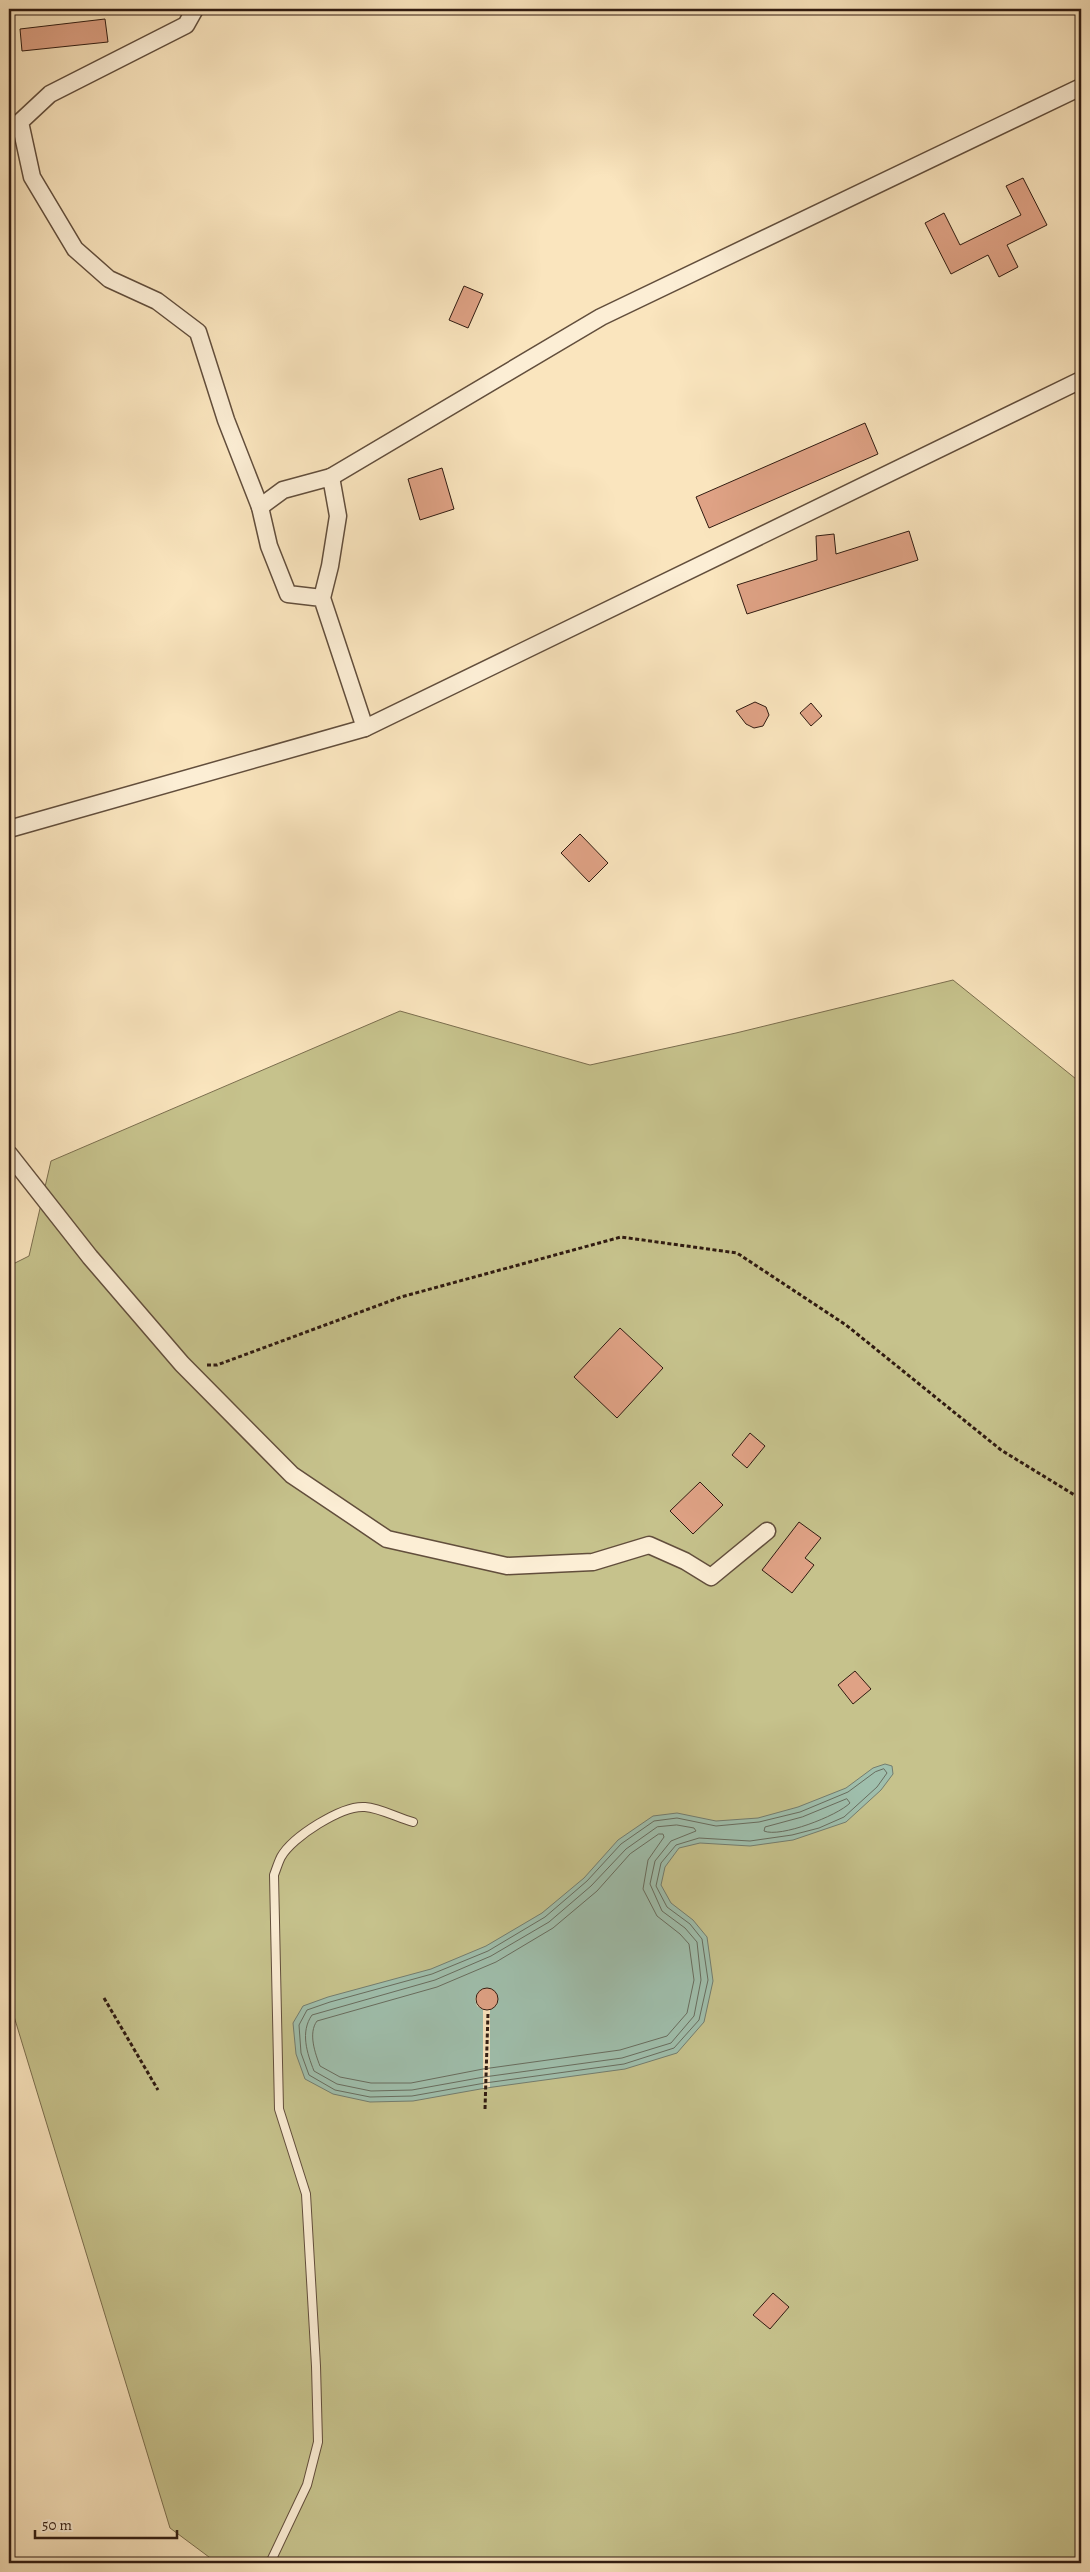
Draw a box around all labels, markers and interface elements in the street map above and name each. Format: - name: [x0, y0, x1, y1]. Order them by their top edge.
- scale bar: [35, 2507, 178, 2539]
- text: 50 m: [42, 2515, 72, 2535]

